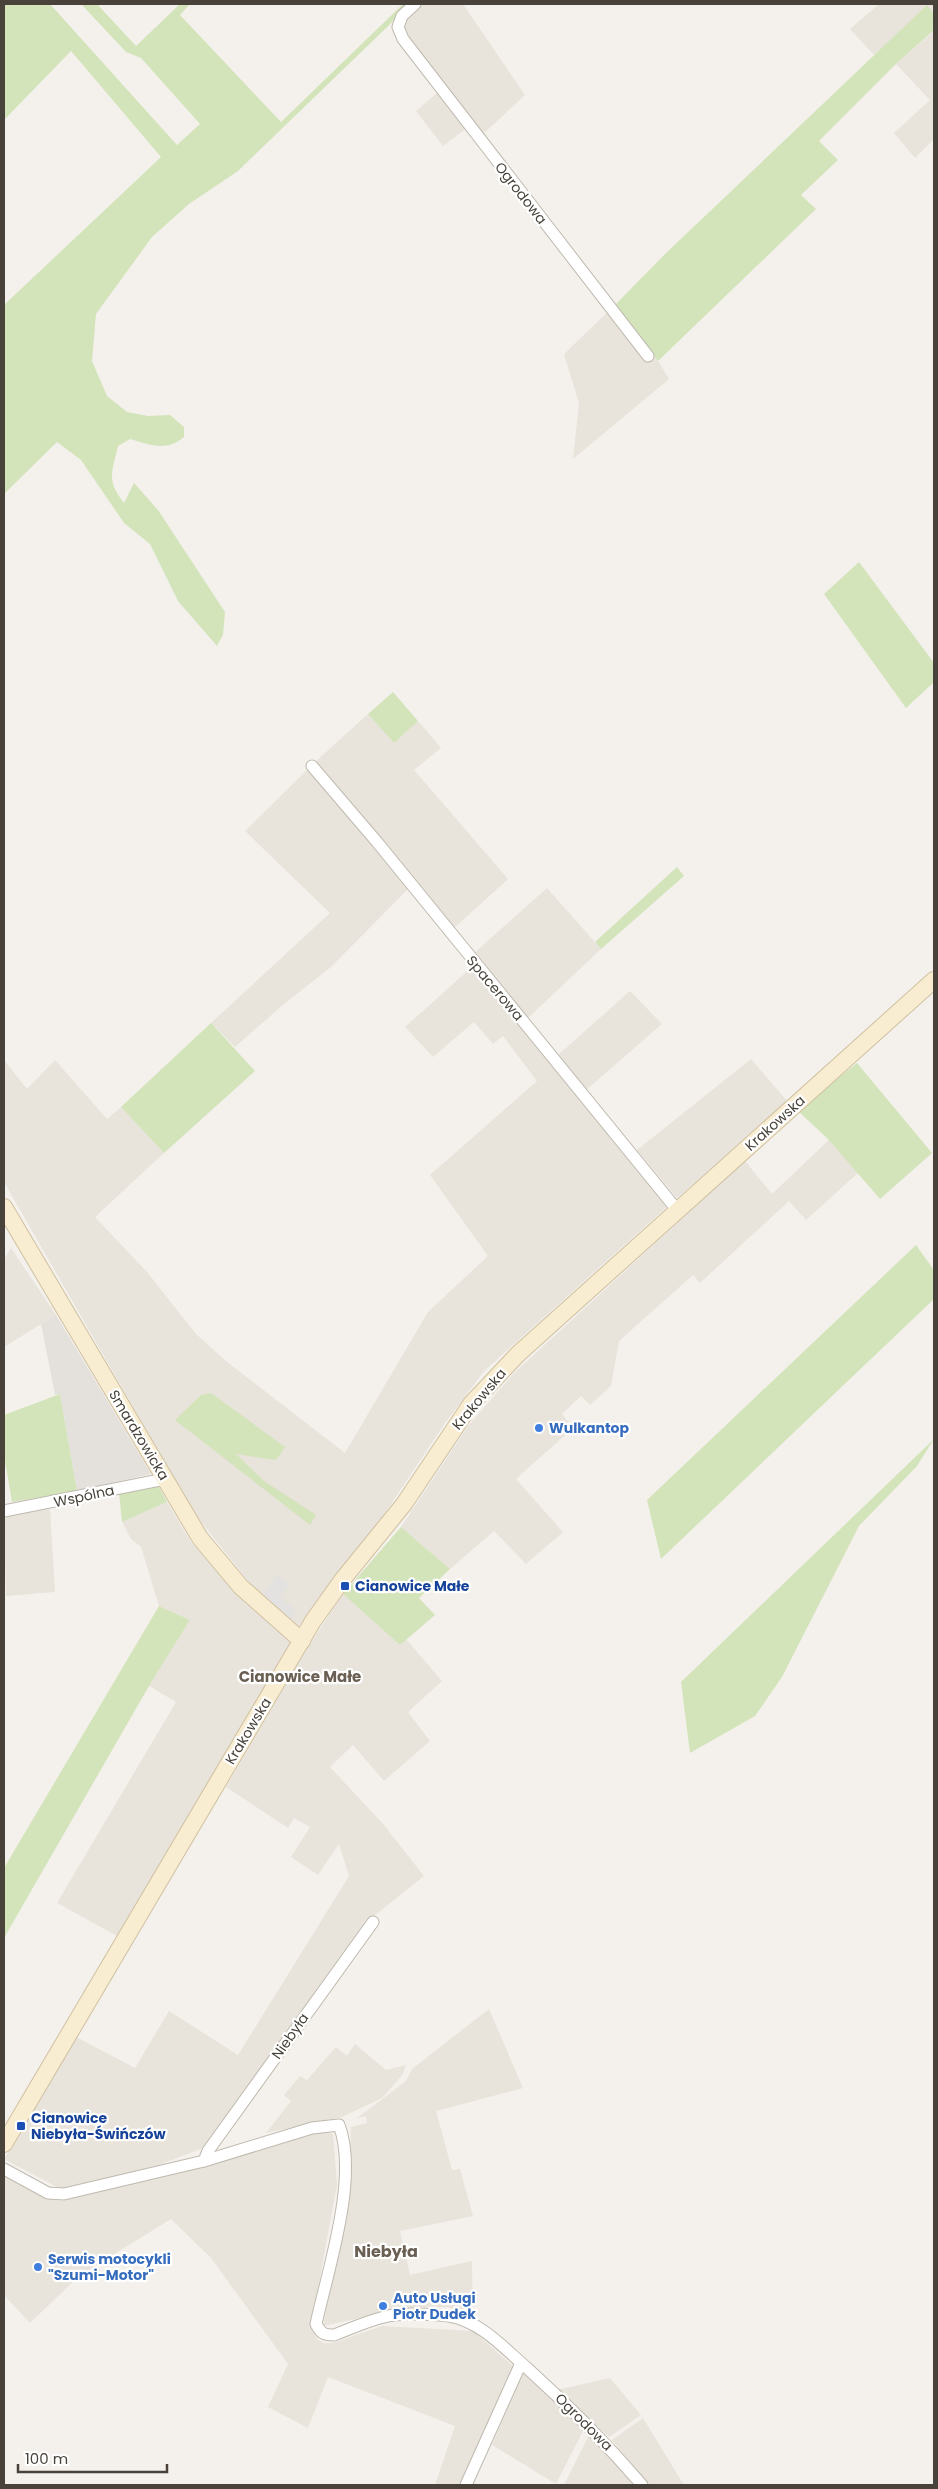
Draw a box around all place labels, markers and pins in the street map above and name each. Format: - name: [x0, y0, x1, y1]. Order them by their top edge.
- place label: Wulkantop: [549, 1418, 629, 1438]
- marker: Wulkantop: [533, 1422, 545, 1434]
- place label: Cianowice Małe: [355, 1576, 470, 1596]
- marker: Cianowice Małe: [339, 1580, 351, 1592]
- place label: Cianowice Niebyła-Świńczów: [31, 2108, 166, 2144]
- marker: Cianowice Niebyła-Świńczów: [15, 2120, 27, 2132]
- place label: Serwis motocykli "Szumi-Motor": [48, 2249, 171, 2285]
- marker: Serwis motocykli "Szumi-Motor": [32, 2261, 44, 2273]
- place label: Auto Usługi Piotr Dudek: [393, 2288, 476, 2324]
- marker: Auto Usługi Piotr Dudek: [377, 2300, 389, 2312]

